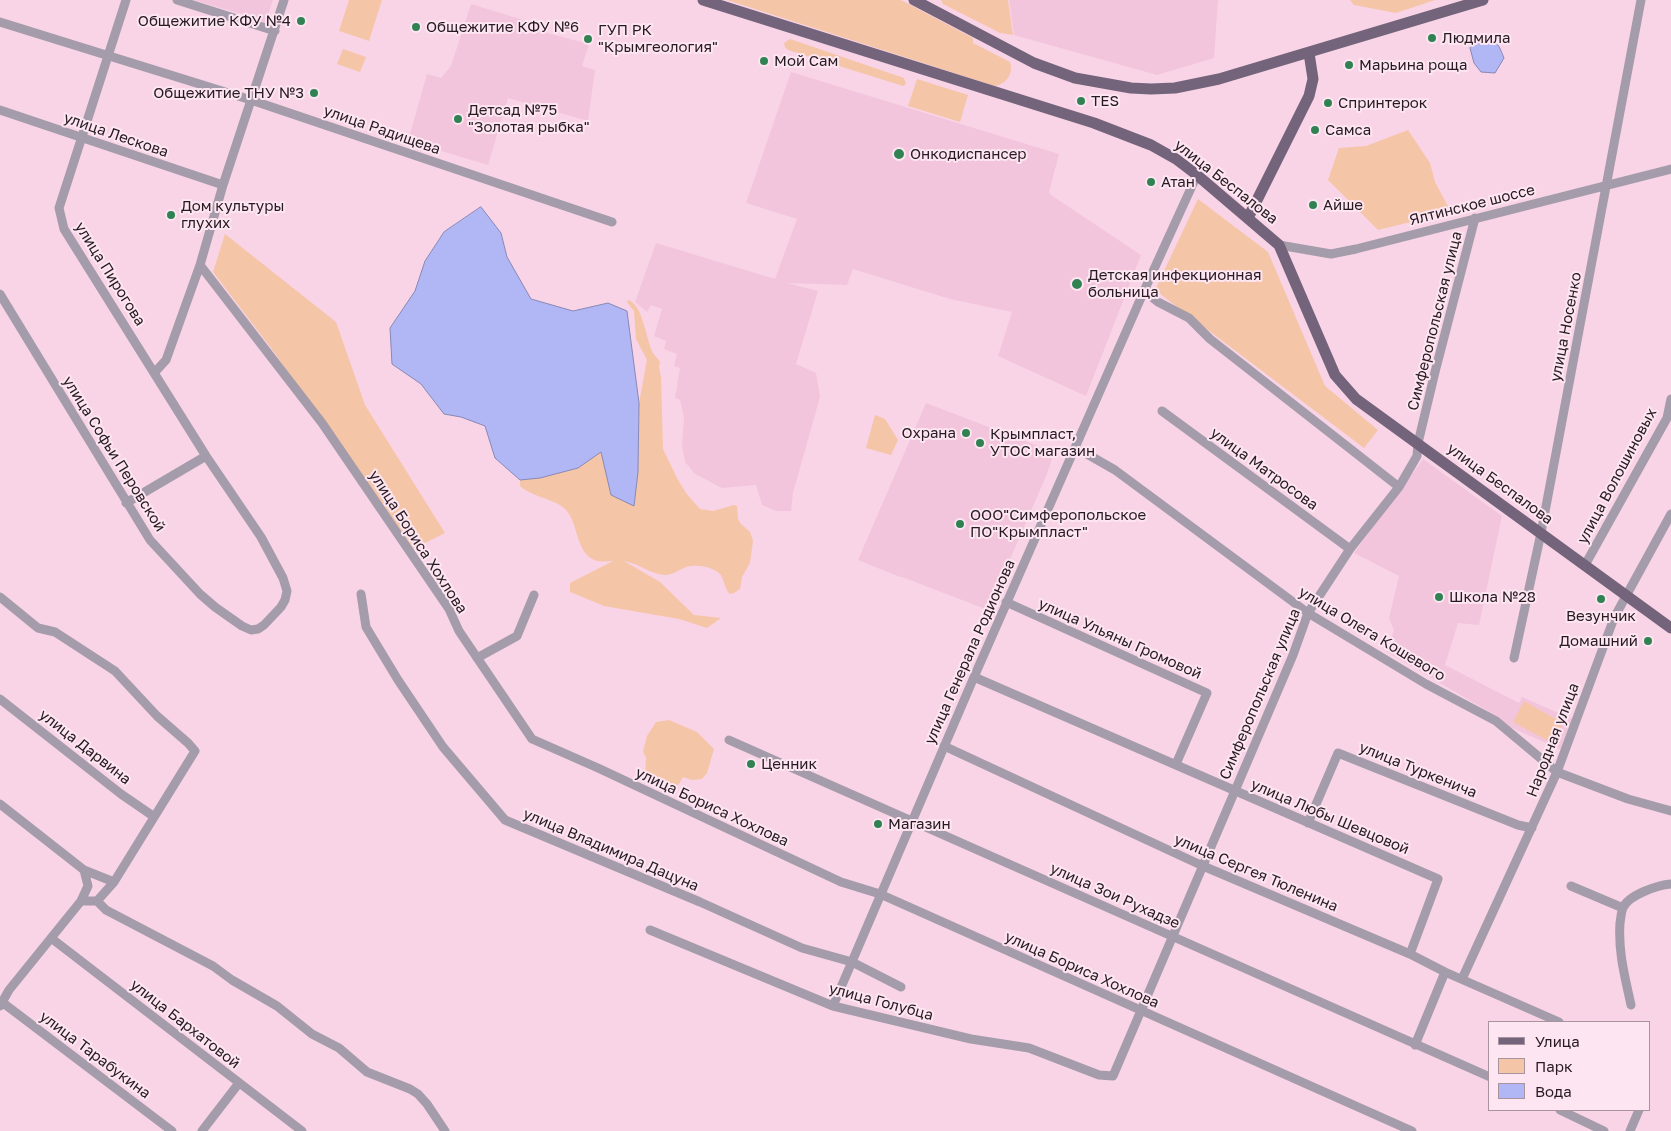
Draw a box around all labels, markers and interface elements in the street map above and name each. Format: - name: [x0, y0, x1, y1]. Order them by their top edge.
- place label: Общежитие КФУ №4: [138, 12, 291, 30]
- marker: Общежитие КФУ №4: [295, 15, 307, 27]
- place label: Общежитие КФУ №6: [426, 18, 579, 36]
- marker: Общежитие КФУ №6: [410, 21, 422, 33]
- place label: ГУП РК "Крымгеология": [598, 21, 718, 56]
- place label: Людмила: [1442, 29, 1510, 47]
- marker: Людмила: [1426, 32, 1438, 44]
- marker: ГУП РК "Крымгеология": [582, 33, 594, 45]
- place label: Мой Сам: [774, 52, 838, 70]
- marker: Мой Сам: [758, 55, 770, 67]
- place label: Марьина роща: [1359, 56, 1467, 74]
- marker: Марьина роща: [1343, 59, 1355, 71]
- place label: Общежитие ТНУ №3: [153, 84, 304, 102]
- marker: Общежитие ТНУ №3: [308, 87, 320, 99]
- place label: TES: [1091, 92, 1119, 110]
- place label: Спринтерок: [1338, 94, 1427, 112]
- marker: TES: [1075, 95, 1087, 107]
- marker: Спринтерок: [1322, 97, 1334, 109]
- place label: Детсад №75 "Золотая рыбка": [468, 101, 589, 136]
- street label: улица Радищева: [321, 102, 443, 158]
- street label: улица Лескова: [61, 109, 171, 161]
- marker: Детсад №75 "Золотая рыбка": [452, 113, 464, 125]
- place label: Самса: [1325, 121, 1371, 139]
- marker: Самса: [1309, 124, 1321, 136]
- street label: улица Беспалова: [1171, 136, 1281, 228]
- place label: Онкодиспансер: [910, 145, 1027, 163]
- marker: Онкодиспансер: [892, 147, 906, 161]
- place label: Атан: [1161, 173, 1195, 191]
- marker: Атан: [1145, 176, 1157, 188]
- street label: Ялтинское шоссе: [1407, 181, 1537, 229]
- place label: Айше: [1323, 196, 1363, 214]
- place label: Дом культуры глухих: [181, 197, 284, 232]
- marker: Айше: [1307, 199, 1319, 211]
- marker: Дом культуры глухих: [165, 209, 177, 221]
- street label: улица Пирогова: [71, 219, 149, 329]
- street label: Симферопольская улица: [1404, 229, 1466, 413]
- place label: Детская инфекционная больница: [1088, 266, 1261, 301]
- street label: улица Носенко: [1547, 271, 1585, 383]
- marker: Детская инфекционная больница: [1070, 277, 1084, 291]
- street label: улица Софьи Перовской: [59, 373, 169, 535]
- street label: улица Волошиновых: [1573, 405, 1661, 547]
- place label: Охрана: [901, 424, 956, 442]
- street label: улица Матросова: [1207, 424, 1321, 514]
- place label: Крымпласт, УТОС магазин: [990, 425, 1095, 460]
- marker: Охрана: [960, 427, 972, 439]
- marker: Крымпласт, УТОС магазин: [974, 437, 986, 449]
- street label: улица Беспалова: [1443, 439, 1557, 529]
- street label: улица Бориса Хохлова: [365, 467, 471, 617]
- place label: ООО"Симферопольское ПО"Крымпласт": [970, 506, 1146, 541]
- marker: ООО"Симферопольское ПО"Крымпласт": [954, 518, 966, 530]
- street label: улица Генерала Родионова: [921, 557, 1019, 747]
- street label: улица Олега Кошевого: [1295, 583, 1449, 685]
- place label: Школа №28: [1449, 588, 1536, 606]
- marker: Школа №28: [1433, 591, 1445, 603]
- marker: Везунчик: [1595, 593, 1607, 605]
- street label: улица Ульяны Громовой: [1035, 595, 1205, 683]
- street label: Симферопольская улица: [1216, 606, 1304, 782]
- place label: Везунчик: [1566, 607, 1636, 625]
- place label: Домашний: [1559, 632, 1638, 650]
- marker: Домашний: [1642, 635, 1654, 647]
- street label: Народная улица: [1523, 680, 1583, 800]
- street label: улица Дарвина: [35, 706, 135, 788]
- street label: улица Туркенича: [1356, 738, 1480, 802]
- place label: Ценник: [761, 755, 817, 773]
- marker: Ценник: [745, 758, 757, 770]
- street label: улица Бориса Хохлова: [633, 764, 791, 850]
- street label: улица Любы Шевцовой: [1248, 775, 1412, 859]
- street label: улица Владимира Дацуна: [520, 805, 702, 895]
- place label: Магазин: [888, 815, 951, 833]
- marker: Магазин: [872, 818, 884, 830]
- street label: улица Сергея Тюленина: [1171, 830, 1341, 916]
- street label: улица Зои Рухадзе: [1047, 859, 1183, 933]
- street label: улица Бориса Хохлова: [1002, 928, 1162, 1012]
- street label: улица Бархатовой: [127, 976, 243, 1072]
- street label: улица Голубца: [827, 979, 935, 1025]
- street label: улица Тарабукина: [36, 1007, 154, 1103]
- legend: [1488, 1021, 1651, 1111]
- text: Улица: [1535, 1032, 1580, 1050]
- text: Парк: [1535, 1057, 1573, 1075]
- text: Вода: [1535, 1082, 1572, 1100]

